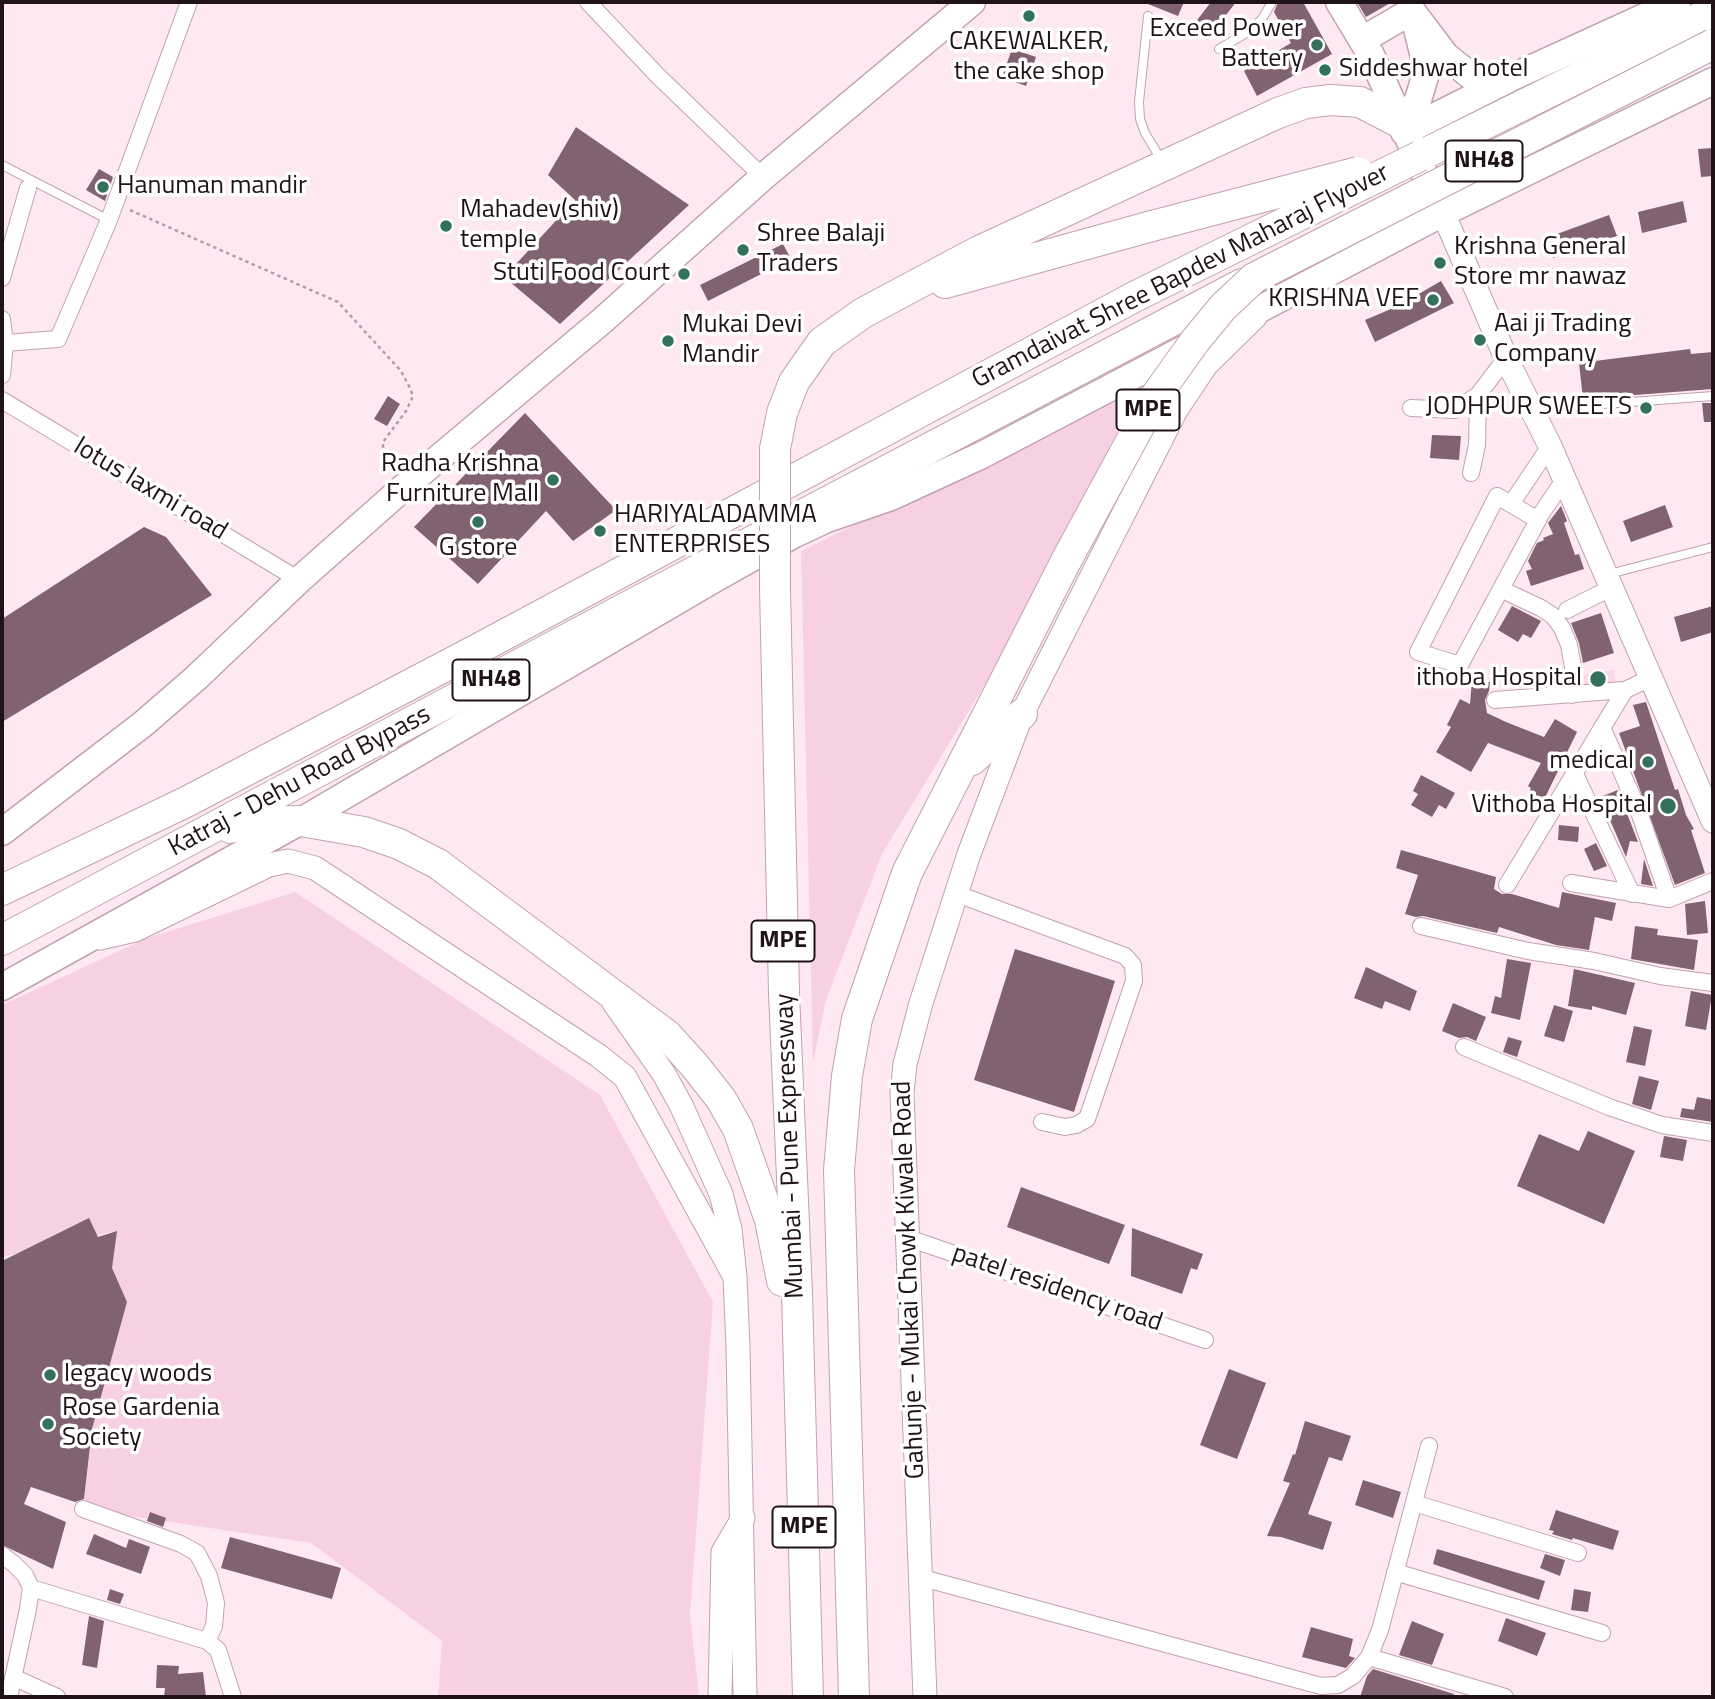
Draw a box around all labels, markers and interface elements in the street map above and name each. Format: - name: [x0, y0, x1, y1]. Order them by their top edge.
- marker: CAKEWALKER, the cake shop: [1021, 8, 1037, 24]
- place label: Exceed Power Battery: [1150, 14, 1303, 76]
- place label: CAKEWALKER, the cake shop: [949, 27, 1109, 88]
- marker: Exceed Power Battery: [1309, 37, 1325, 53]
- place label: Siddeshwar hotel: [1339, 54, 1529, 86]
- marker: Siddeshwar hotel: [1317, 62, 1333, 78]
- road number: NH48: [1446, 140, 1522, 182]
- street label: Gramdaivat Shree Bapdev Maharaj Flyover: [967, 158, 1395, 396]
- place label: Hanuman mandir: [117, 171, 307, 203]
- marker: Hanuman mandir: [95, 179, 111, 195]
- place label: Mahadev(shiv) temple: [460, 195, 619, 256]
- marker: Mahadev(shiv) temple: [438, 218, 454, 234]
- place label: Shree Balaji Traders: [757, 219, 885, 280]
- place label: Krishna General Store mr nawaz: [1454, 232, 1626, 294]
- marker: Shree Balaji Traders: [735, 242, 751, 258]
- marker: Krishna General Store mr nawaz: [1432, 255, 1448, 271]
- place label: Stuti Food Court: [493, 258, 670, 290]
- marker: Stuti Food Court: [676, 266, 692, 282]
- place label: KRISHNA VEF: [1268, 284, 1419, 316]
- marker: KRISHNA VEF: [1425, 292, 1441, 308]
- place label: Aai ji Trading Company: [1494, 309, 1631, 370]
- place label: Mukai Devi Mandir: [682, 310, 802, 372]
- marker: Aai ji Trading Company: [1472, 332, 1488, 348]
- marker: Mukai Devi Mandir: [660, 333, 676, 349]
- road number: MPE: [1116, 390, 1180, 430]
- place label: JODHPUR SWEETS: [1425, 392, 1632, 424]
- marker: JODHPUR SWEETS: [1638, 400, 1654, 416]
- street label: lotus laxmi road: [68, 432, 232, 548]
- place label: Radha Krishna Furniture Mall: [381, 449, 539, 510]
- marker: Radha Krishna Furniture Mall: [545, 472, 561, 488]
- place label: HARIYALADAMMA ENTERPRISES: [614, 500, 817, 562]
- marker: G store: [470, 514, 486, 530]
- marker: HARIYALADAMMA ENTERPRISES: [592, 523, 608, 539]
- place label: G store: [439, 533, 517, 565]
- road number: NH48: [452, 660, 530, 700]
- place label: ithoba Hospital: [1416, 663, 1582, 695]
- marker: ithoba Hospital: [1588, 669, 1608, 689]
- street label: Katraj - Dehu Road Bypass: [164, 700, 436, 864]
- place label: medical: [1549, 746, 1634, 778]
- marker: medical: [1640, 754, 1656, 770]
- place label: Vithoba Hospital: [1471, 790, 1652, 822]
- marker: Vithoba Hospital: [1658, 796, 1678, 816]
- road number: MPE: [752, 920, 814, 961]
- street label: Mumbai - Pune Expressway: [770, 993, 812, 1299]
- street label: Gahunje - Mukai Chowk Kiwale Road: [887, 1080, 933, 1480]
- street label: patel residency road: [948, 1238, 1166, 1340]
- place label: legacy woods: [64, 1359, 212, 1391]
- marker: legacy woods: [42, 1367, 58, 1383]
- place label: Rose Gardenia Society: [62, 1393, 220, 1454]
- marker: Rose Gardenia Society: [40, 1416, 56, 1432]
- road number: MPE: [772, 1506, 836, 1548]

